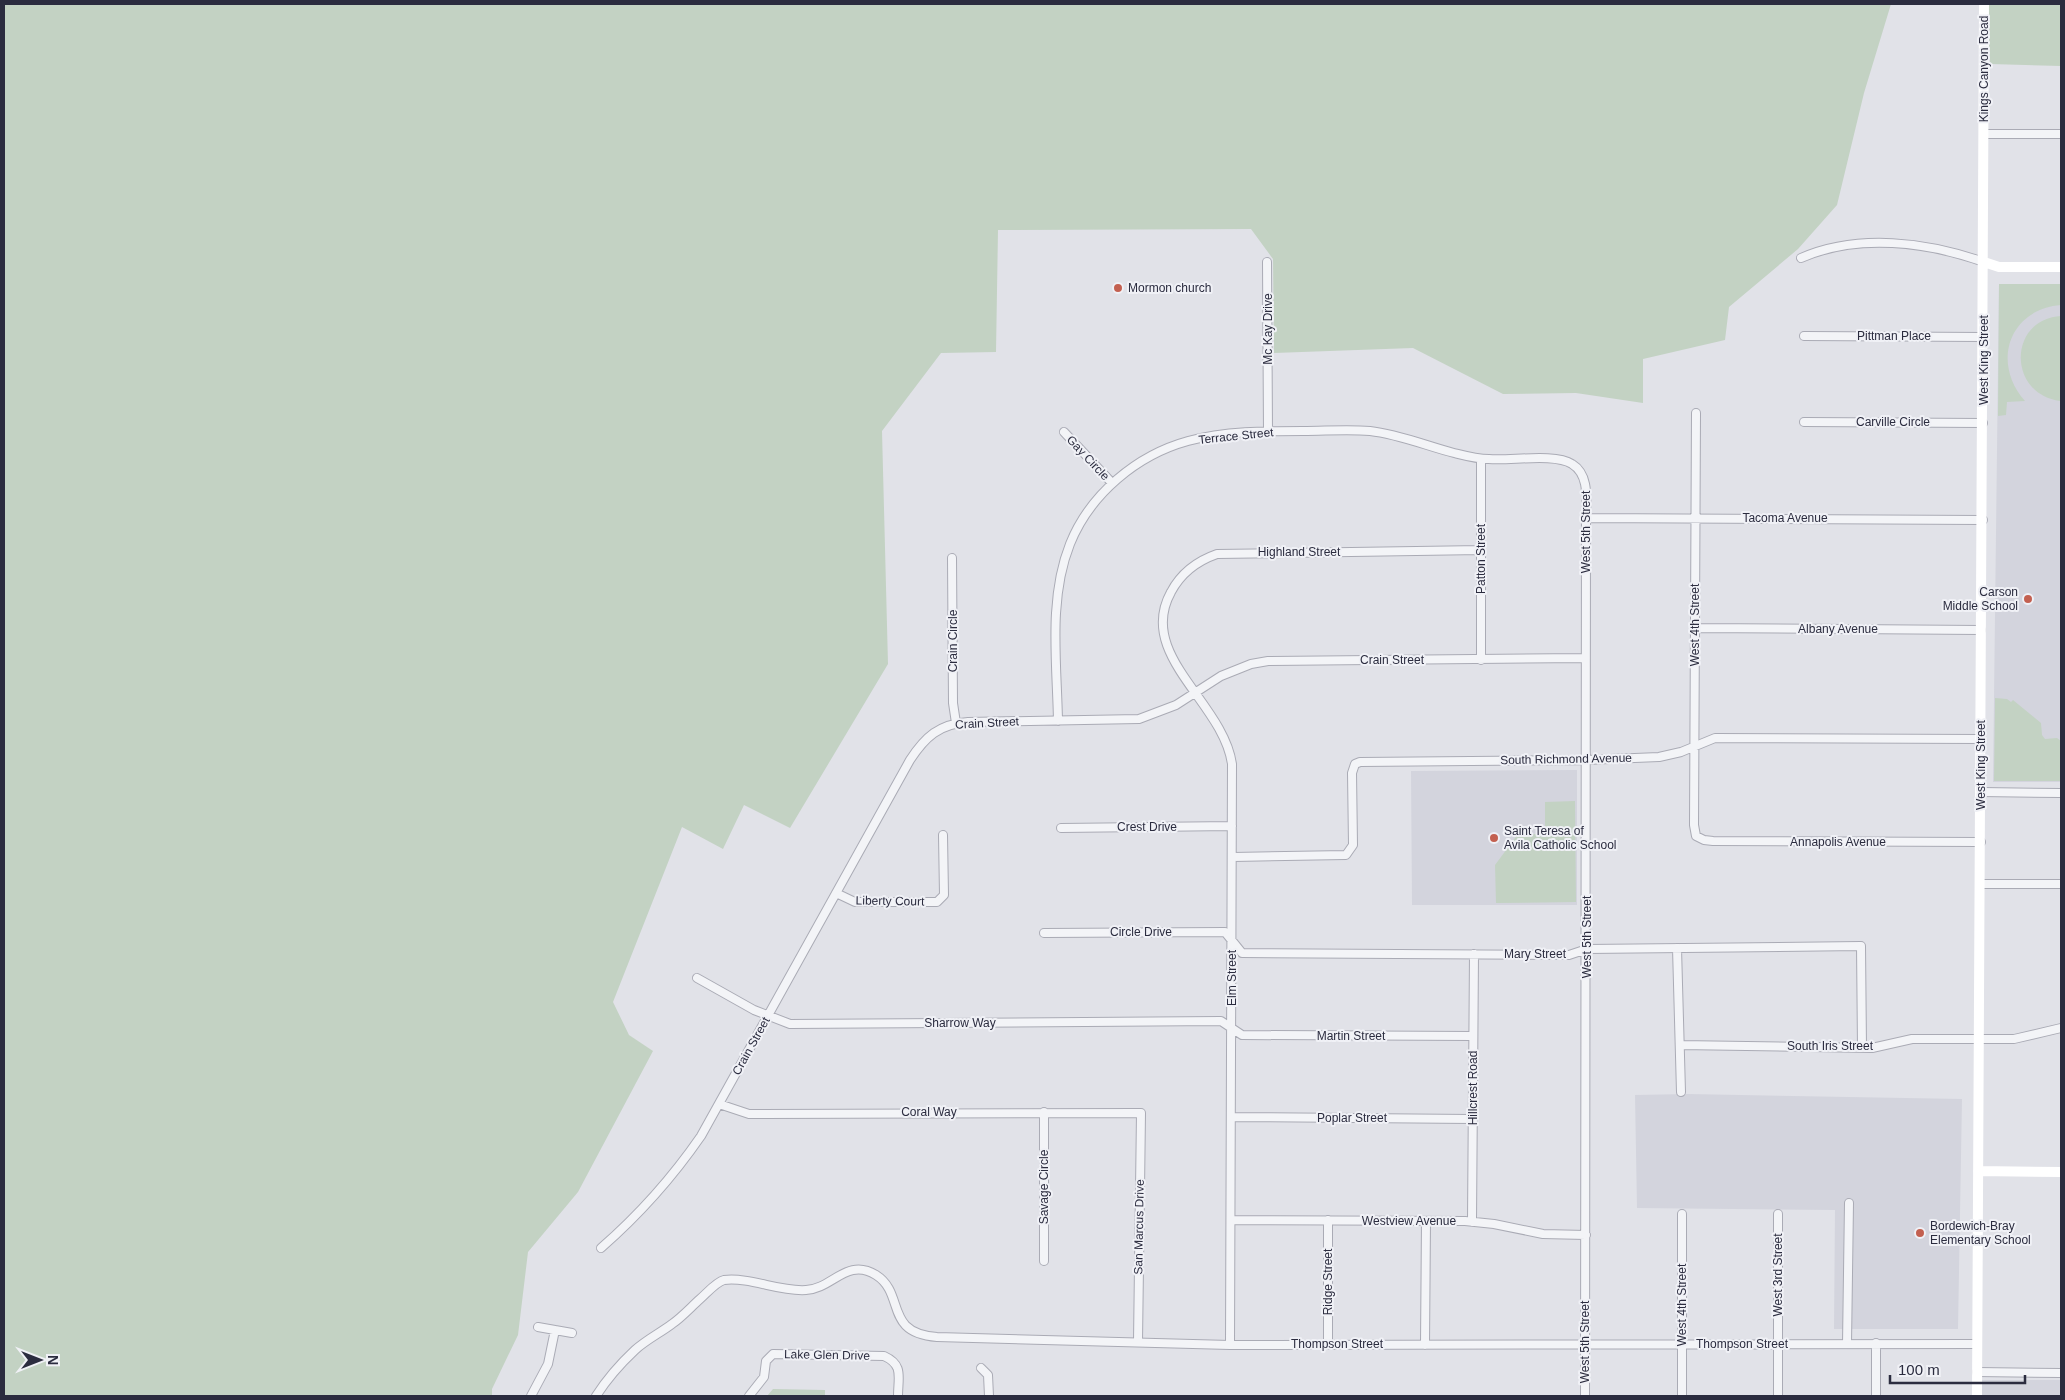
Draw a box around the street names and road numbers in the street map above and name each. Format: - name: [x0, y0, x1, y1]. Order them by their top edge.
- street label: Kings Canyon Road: [1977, 16, 1991, 122]
- street label: Mc Kay Drive: [1261, 293, 1275, 365]
- street label: West King Street: [1977, 314, 1991, 405]
- street label: Pittman Place: [1857, 329, 1931, 343]
- street label: Carville Circle: [1856, 415, 1930, 429]
- street label: Terrace Street: [1198, 425, 1275, 447]
- street label: Gay Circle: [1064, 433, 1112, 483]
- street label: West 5th Street: [1579, 490, 1593, 573]
- street label: Tacoma Avenue: [1742, 511, 1828, 525]
- street label: Patton Street: [1474, 523, 1488, 594]
- street label: Highland Street: [1258, 545, 1341, 559]
- street label: West 4th Street: [1688, 583, 1702, 666]
- street label: Crain Circle: [946, 609, 960, 672]
- street label: Albany Avenue: [1798, 622, 1878, 636]
- street label: Crain Street: [1360, 653, 1425, 667]
- street label: Crain Street: [955, 714, 1020, 732]
- street label: West King Street: [1974, 719, 1988, 810]
- street label: South Richmond Avenue: [1500, 751, 1632, 767]
- street label: Crest Drive: [1117, 820, 1177, 834]
- street label: Annapolis Avenue: [1790, 835, 1886, 849]
- street label: Liberty Court: [856, 893, 925, 909]
- street label: West 5th Street: [1580, 895, 1594, 978]
- street label: Circle Drive: [1110, 925, 1172, 939]
- street label: Mary Street: [1504, 947, 1567, 961]
- street label: Elm Street: [1225, 949, 1239, 1006]
- street label: Crain Street: [729, 1014, 773, 1077]
- street label: Sharrow Way: [924, 1016, 996, 1030]
- street label: Martin Street: [1317, 1029, 1386, 1043]
- street label: South Iris Street: [1787, 1039, 1874, 1053]
- street label: Hillcrest Road: [1466, 1051, 1480, 1125]
- street label: Coral Way: [901, 1105, 957, 1119]
- street label: Poplar Street: [1317, 1111, 1388, 1125]
- street label: Savage Circle: [1037, 1149, 1051, 1224]
- street label: San Marcus Drive: [1131, 1179, 1147, 1275]
- street label: Westview Avenue: [1362, 1214, 1456, 1228]
- street label: West 3rd Street: [1771, 1233, 1785, 1317]
- street label: Ridge Street: [1321, 1248, 1335, 1315]
- street label: West 4th Street: [1675, 1263, 1689, 1346]
- street label: West 5th Street: [1578, 1300, 1592, 1383]
- street label: Thompson Street: [1291, 1337, 1384, 1351]
- street label: Thompson Street: [1696, 1337, 1789, 1351]
- street label: Lake Glen Drive: [784, 1347, 870, 1363]

